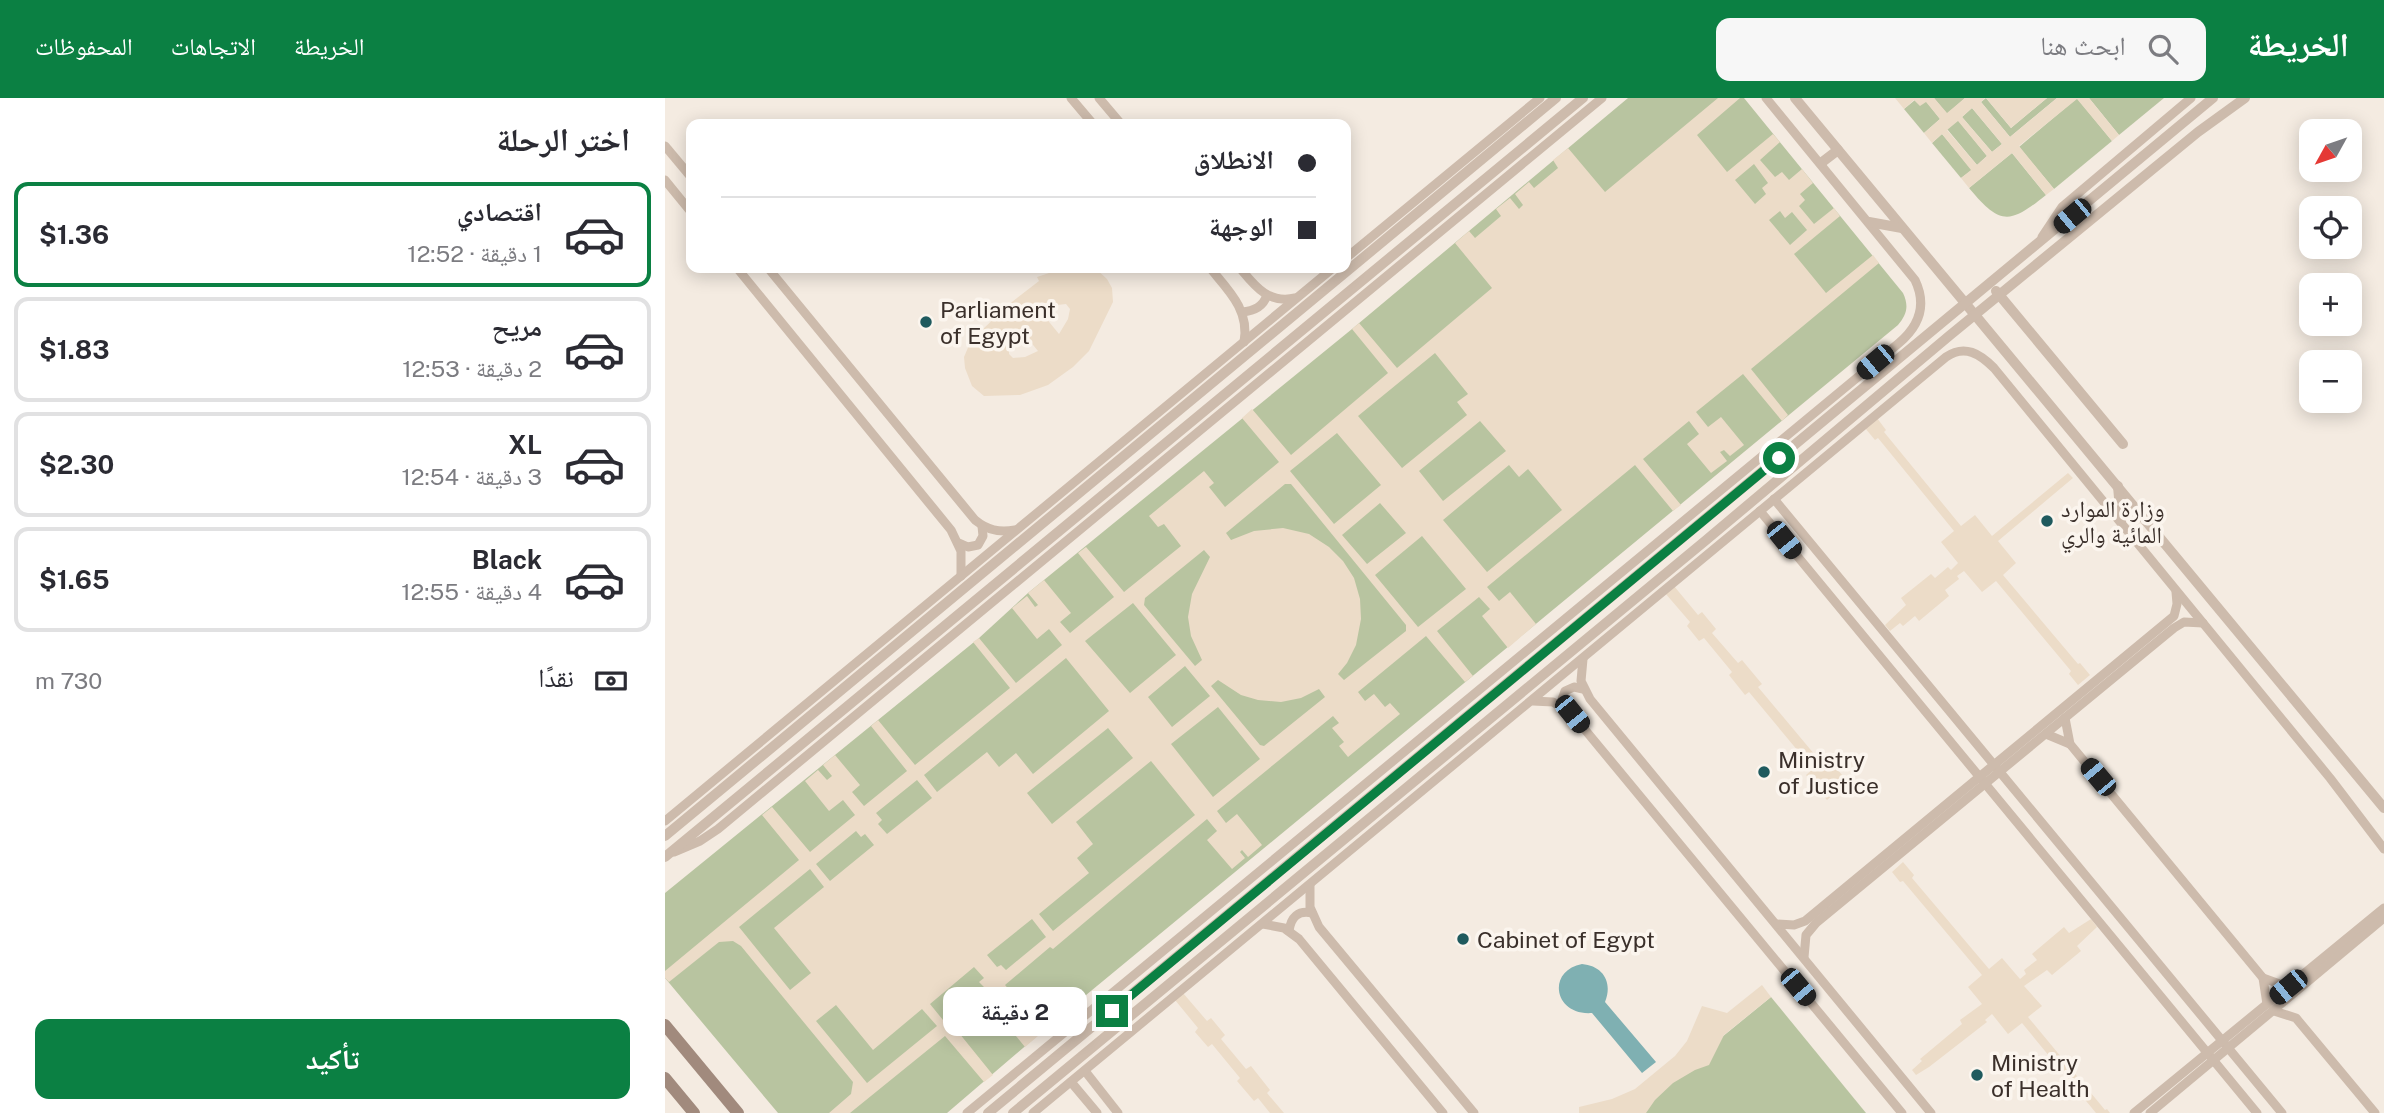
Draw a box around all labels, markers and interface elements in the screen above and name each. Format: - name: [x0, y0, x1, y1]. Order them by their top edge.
- search box: [1716, 18, 2206, 81]
- text: الخريطة: [2248, 25, 2349, 63]
- text: ابحث هنا: [2040, 30, 2126, 61]
- icon: search: [2144, 30, 2182, 68]
- text: المحفوظات: [35, 32, 133, 60]
- text: الاتجاهات: [171, 32, 256, 60]
- text: الخريطة: [294, 32, 365, 60]
- north arrow: [2299, 119, 2363, 182]
- map controls: [2299, 119, 2362, 413]
- text: اختر الرحلة: [497, 121, 630, 158]
- text: الانطلاق: [1194, 144, 1274, 175]
- car: [2050, 194, 2095, 238]
- text: اقتصادي: [457, 196, 542, 227]
- button: locate: [2299, 196, 2362, 259]
- icon: car: [563, 203, 626, 266]
- text: الوجهة: [1209, 211, 1274, 242]
- text: $1.36: [39, 219, 109, 250]
- text: 1 دقيقة · 12:52: [407, 240, 542, 267]
- button: +: [2299, 273, 2362, 336]
- place label: Parliament of Egypt: [940, 296, 1056, 349]
- text: مريح: [492, 311, 542, 342]
- marker: Parliament of Egypt: [918, 314, 934, 330]
- icon: car: [563, 318, 626, 381]
- text: $1.83: [39, 334, 109, 365]
- car: [1853, 340, 1898, 384]
- button: −: [2299, 350, 2362, 413]
- text: 2 دقيقة · 12:53: [402, 355, 542, 382]
- text: XL: [508, 429, 542, 460]
- icon: car: [563, 433, 626, 496]
- route start: [1763, 442, 1795, 474]
- text: $2.30: [39, 449, 114, 480]
- text: 3 دقيقة · 12:54: [401, 463, 542, 490]
- place label: وزارة الموارد المائية والري: [2061, 495, 2164, 553]
- marker: وزارة الموارد المائية والري: [2039, 513, 2055, 529]
- car: [1763, 517, 1806, 563]
- text: Black: [472, 544, 542, 575]
- icon: car: [563, 548, 626, 611]
- text: $1.65: [39, 564, 110, 595]
- text: 4 دقيقة · 12:55: [401, 578, 542, 605]
- text: نقدًا: [538, 662, 574, 693]
- icon: cash: [592, 662, 630, 700]
- text: 730 m: [35, 667, 102, 694]
- car: [1551, 691, 1594, 737]
- place label: Ministry of Justice: [1778, 746, 1879, 799]
- car: [2077, 754, 2120, 800]
- marker: Ministry of Justice: [1756, 764, 1772, 780]
- place label: Cabinet of Egypt: [1477, 926, 1655, 953]
- marker: Cabinet of Egypt: [1455, 931, 1471, 947]
- car: [1777, 964, 1820, 1010]
- car: [2266, 966, 2311, 1008]
- callout: 2 دقيقة: [944, 986, 1087, 1035]
- route end: [1096, 995, 1128, 1027]
- text: 2 دقيقة: [981, 998, 1049, 1025]
- button: تأكيد: [35, 1019, 630, 1099]
- place label: Ministry of Health: [1991, 1049, 2090, 1102]
- marker: Ministry of Health: [1969, 1067, 1985, 1083]

